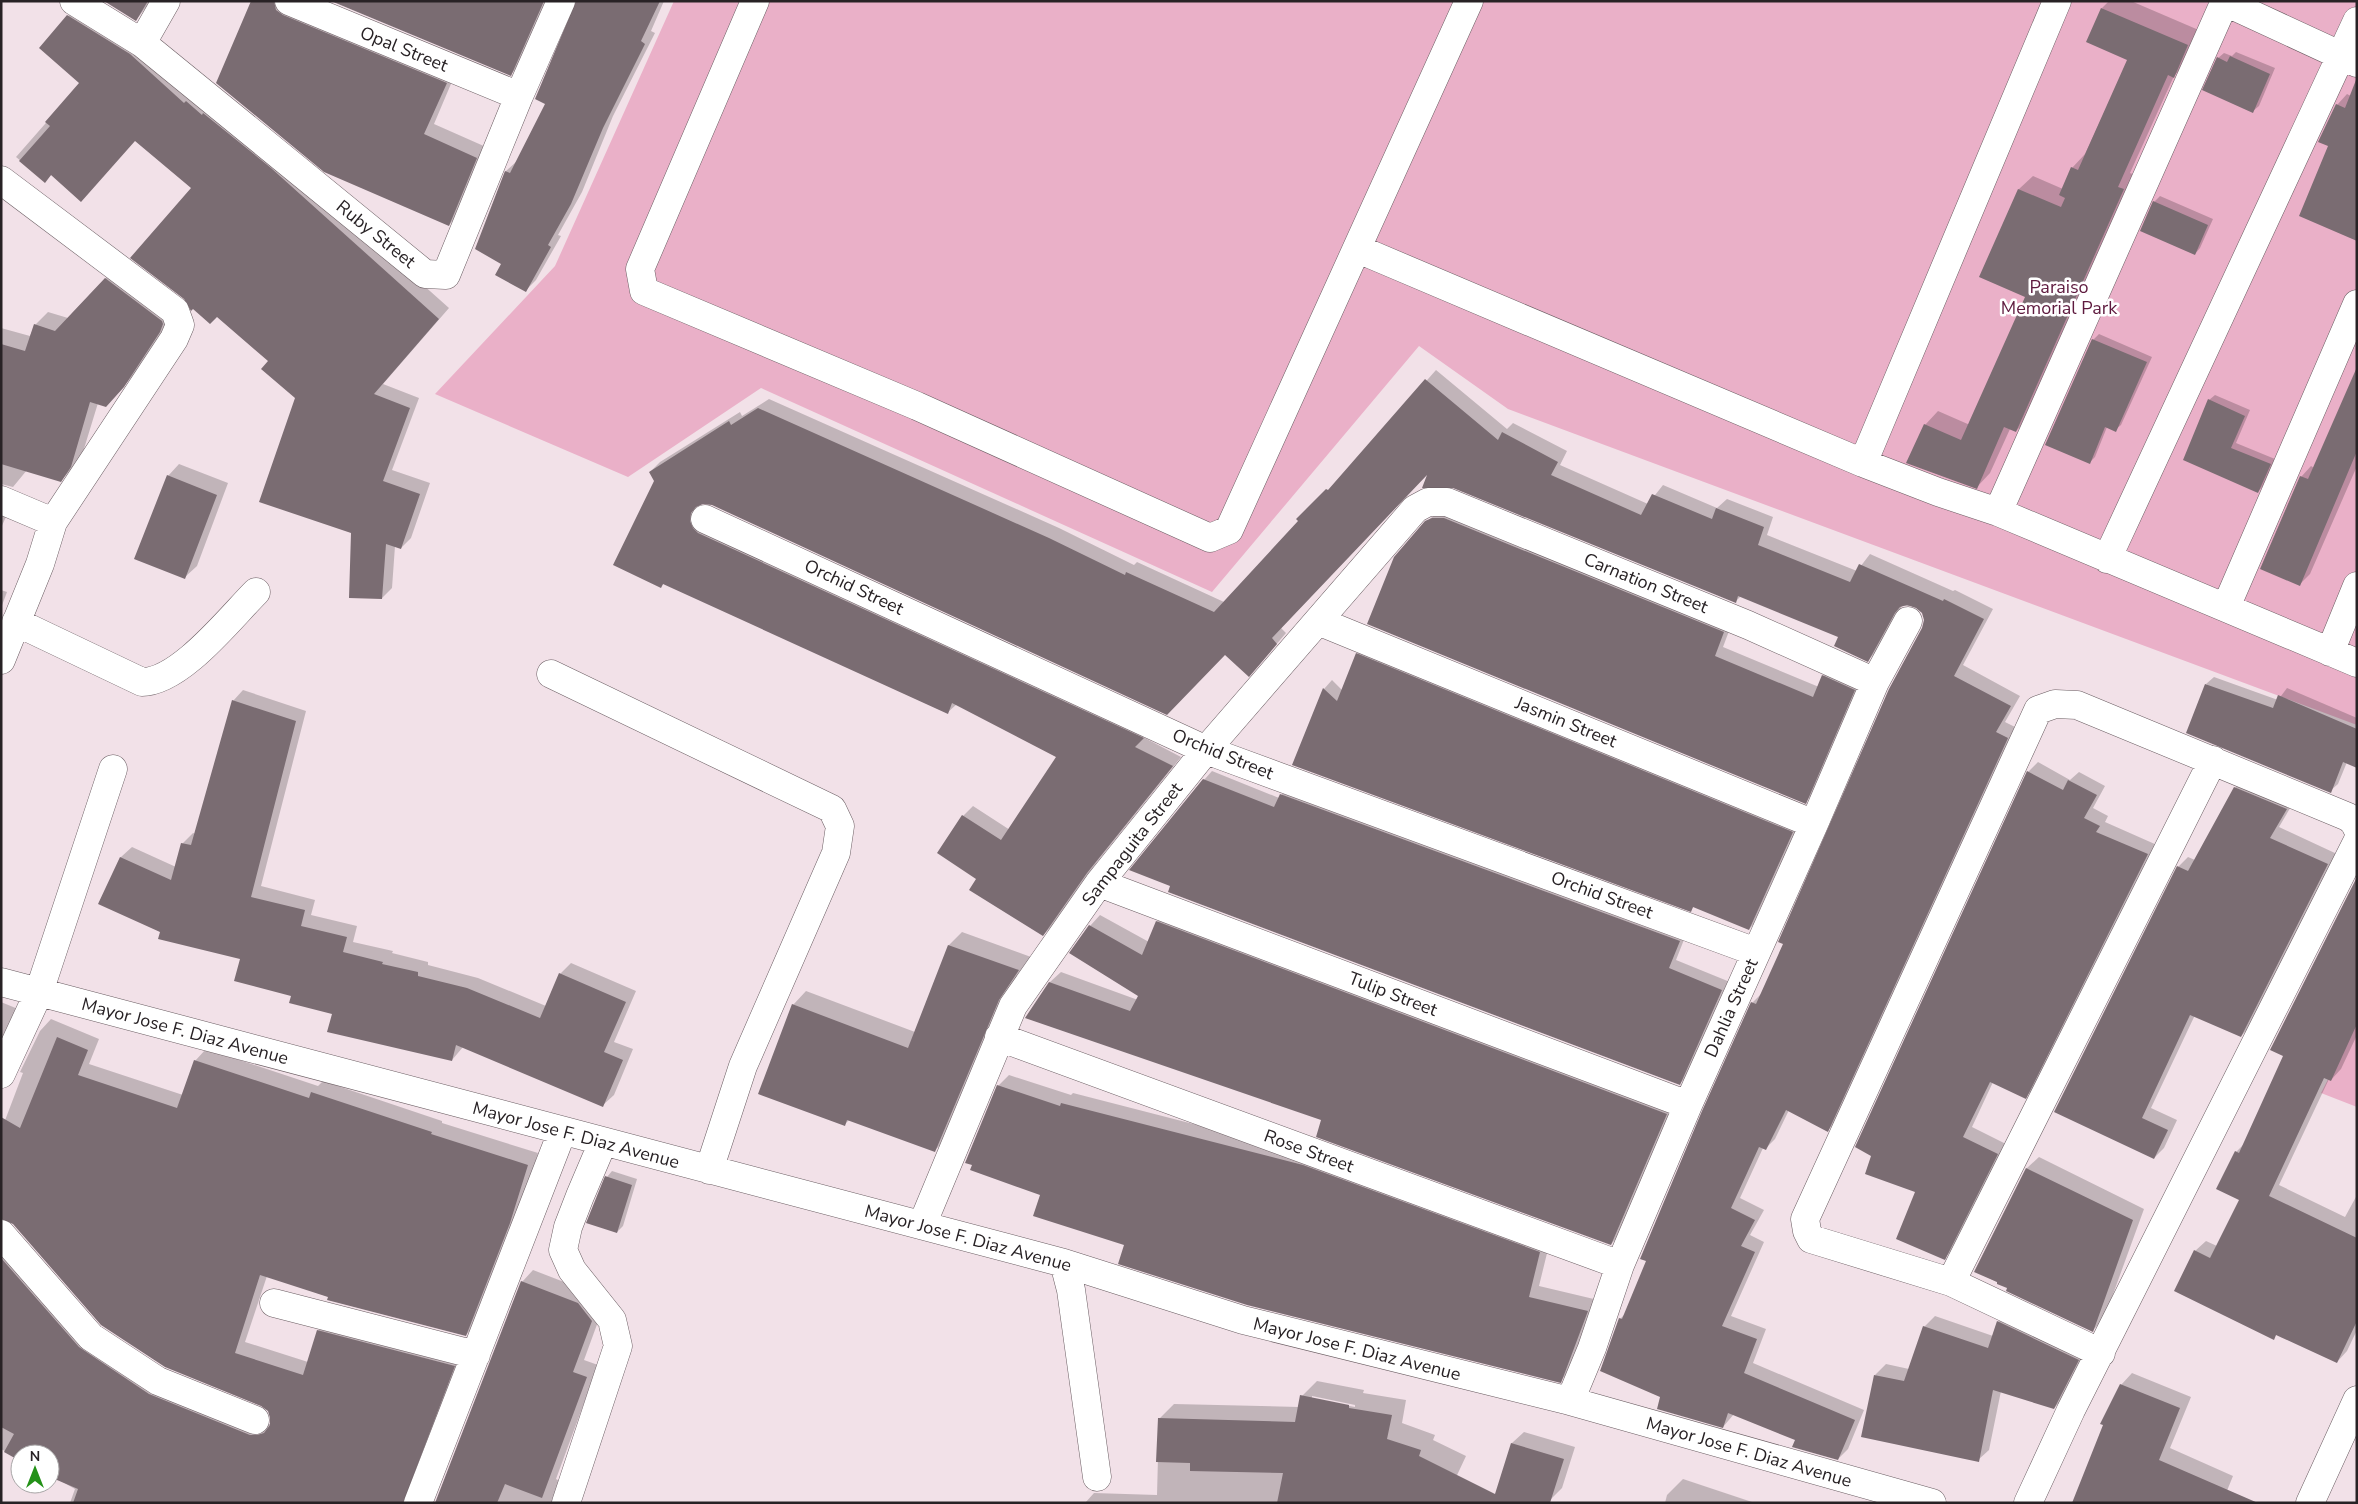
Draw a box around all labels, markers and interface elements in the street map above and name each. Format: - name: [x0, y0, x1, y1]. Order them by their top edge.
- street label: Opal Street: [356, 20, 452, 78]
- street label: Ruby Street: [331, 195, 421, 274]
- park label: Paraiso Memorial Park: [2001, 275, 2118, 320]
- street label: Carnation Street: [1580, 547, 1712, 619]
- street label: Orchid Street: [800, 553, 908, 621]
- street label: Jasmin Street: [1511, 690, 1621, 754]
- street label: Orchid Street: [1169, 723, 1278, 785]
- street label: Sampaguita Street: [1076, 777, 1188, 911]
- street label: Orchid Street: [1548, 865, 1657, 925]
- street label: Dahlia Street: [1698, 954, 1764, 1061]
- street label: Tulip Street: [1345, 966, 1442, 1022]
- street label: Mayor Jose F. Diaz Avenue: [79, 992, 291, 1070]
- street label: Mayor Jose F. Diaz Avenue: [470, 1096, 682, 1174]
- street label: Rose Street: [1261, 1124, 1358, 1179]
- street label: Mayor Jose F. Diaz Avenue: [862, 1199, 1074, 1277]
- street label: Mayor Jose F. Diaz Avenue: [1251, 1312, 1463, 1386]
- street label: Mayor Jose F. Diaz Avenue: [1643, 1411, 1855, 1493]
- north arrow: [10, 1444, 60, 1494]
- text: N: [30, 1447, 40, 1466]

